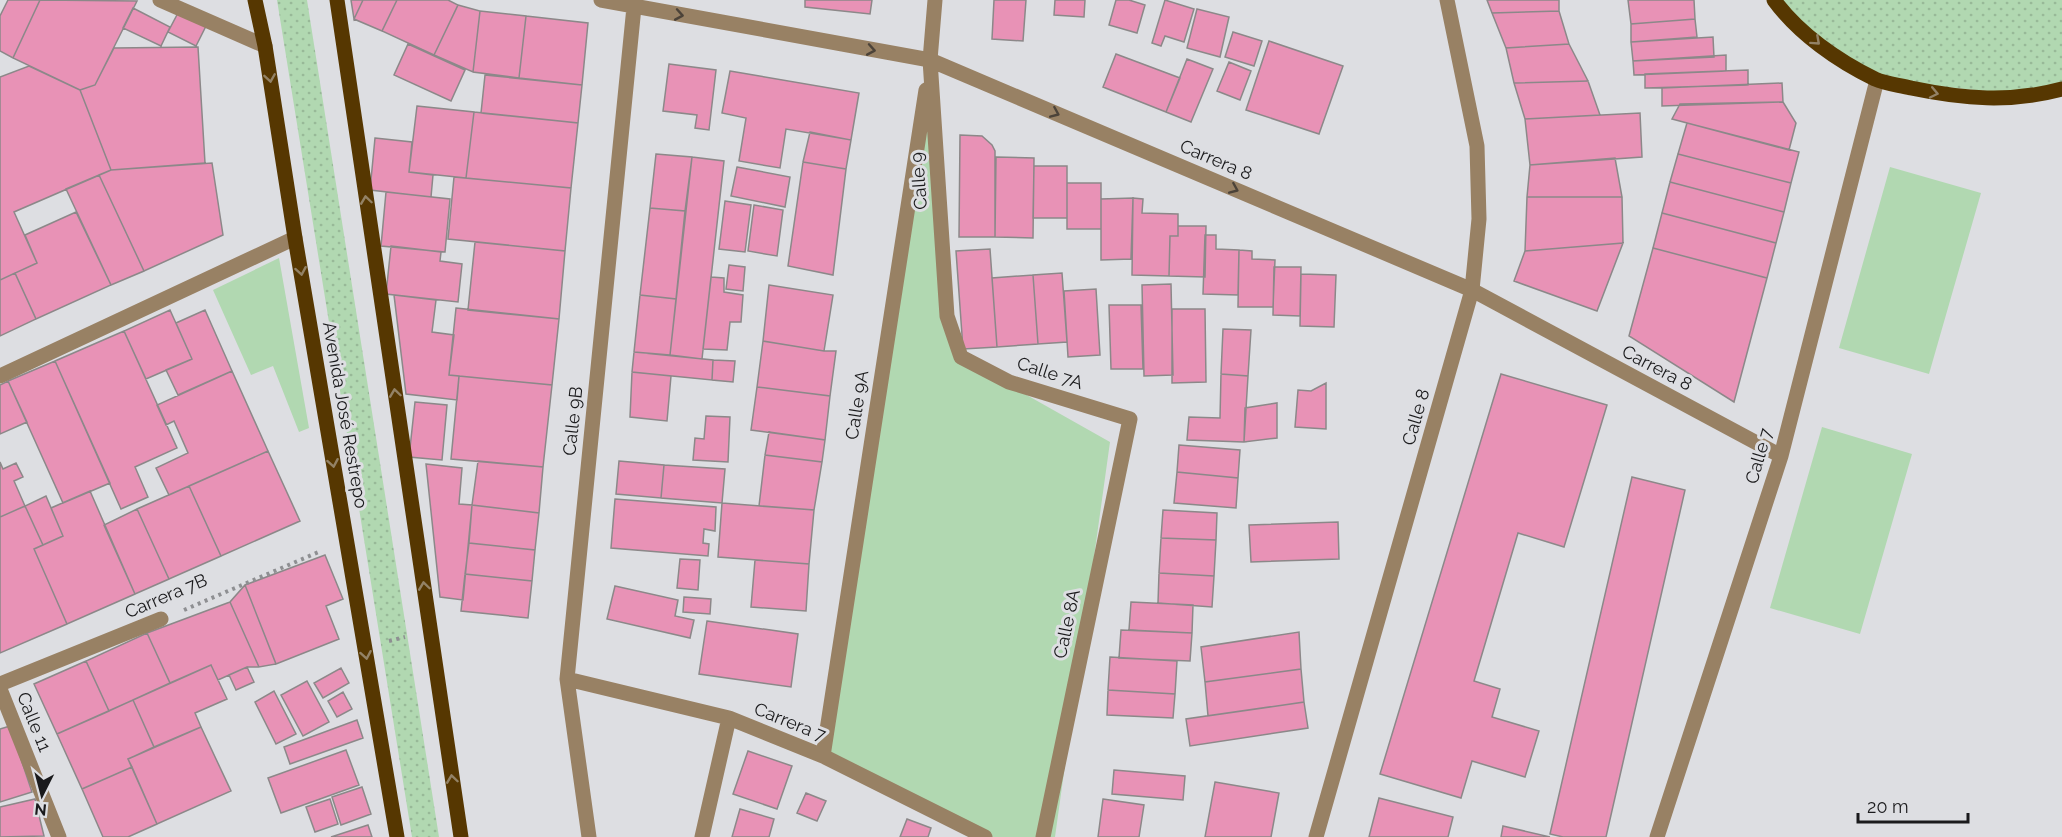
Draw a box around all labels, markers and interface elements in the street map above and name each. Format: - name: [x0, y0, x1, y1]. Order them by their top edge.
- one-way arrow: [675, 9, 684, 21]
- one-way arrow: [1809, 34, 1819, 45]
- one-way arrow: [866, 43, 876, 56]
- one-way arrow: [263, 73, 275, 83]
- one-way arrow: [1929, 86, 1939, 99]
- one-way arrow: [1048, 106, 1059, 118]
- street label: Carrera 8: [1177, 135, 1255, 184]
- street label: Calle 9: [906, 152, 931, 211]
- one-way arrow: [1228, 182, 1239, 194]
- one-way arrow: [361, 196, 373, 205]
- one-way arrow: [294, 266, 306, 275]
- street label: Avenida José Restrepo: [319, 320, 372, 510]
- street label: Carrera 8: [1619, 340, 1696, 395]
- street label: Calle 7A: [1015, 352, 1086, 393]
- street label: Calle 9A: [841, 369, 872, 441]
- street label: Calle 9B: [558, 385, 587, 457]
- street label: Calle 8: [1397, 386, 1434, 448]
- one-way arrow: [389, 389, 402, 399]
- street label: Calle 7: [1741, 425, 1777, 486]
- one-way arrow: [327, 458, 339, 468]
- street label: Carrera 7B: [121, 569, 210, 622]
- one-way arrow: [418, 582, 430, 591]
- street label: Calle 8A: [1049, 588, 1084, 660]
- one-way arrow: [360, 650, 372, 660]
- street label: Calle 11: [13, 689, 56, 755]
- street label: Carrera 7: [751, 698, 829, 746]
- north arrow: [12, 765, 72, 825]
- one-way arrow: [447, 775, 459, 784]
- scale bar: [1858, 786, 1968, 824]
- text: 20 m: [1867, 796, 1909, 817]
- text: N: [33, 799, 48, 820]

